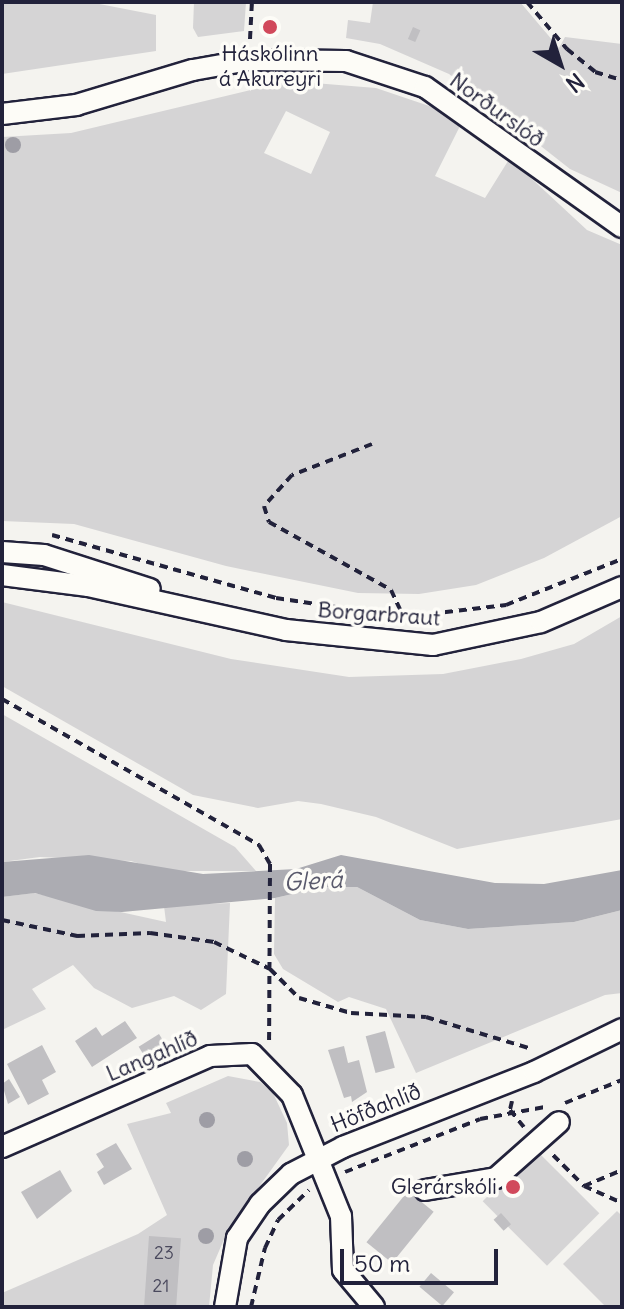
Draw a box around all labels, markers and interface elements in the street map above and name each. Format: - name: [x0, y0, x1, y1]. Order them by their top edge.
- marker: Háskólinn á Akureyri: [261, 18, 279, 36]
- north arrow: [520, 24, 600, 104]
- place label: Háskólinn á Akureyri: [219, 40, 321, 92]
- street label: Norðurslóð: [445, 67, 549, 153]
- text: N: [560, 67, 590, 98]
- street label: Borgarbraut: [317, 597, 441, 631]
- water label: Glerá: [283, 865, 343, 897]
- street label: Langahlíð: [102, 1025, 202, 1087]
- street label: Höfðahlíð: [327, 1078, 425, 1138]
- place label: Glerárskóli: [391, 1174, 497, 1200]
- marker: Glerárskóli: [504, 1178, 522, 1196]
- scale bar: [344, 1233, 502, 1283]
- house number: 23: [154, 1242, 174, 1264]
- text: 50 m: [354, 1248, 410, 1278]
- house number: 21: [152, 1275, 170, 1297]

